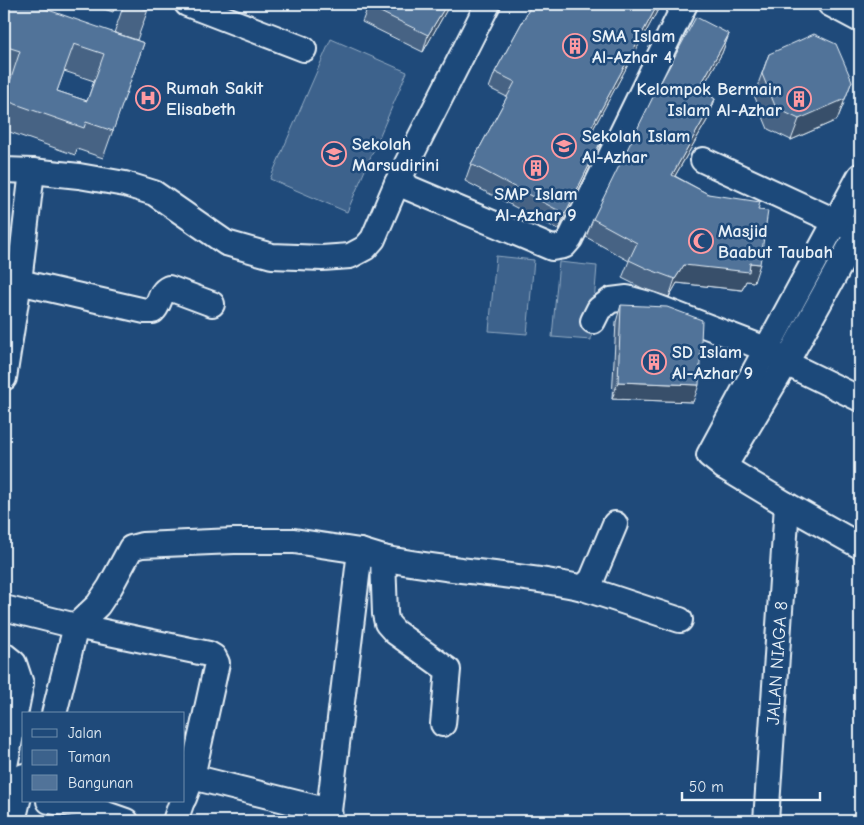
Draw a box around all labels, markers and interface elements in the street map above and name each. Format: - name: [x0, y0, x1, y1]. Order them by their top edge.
- place label: SMA Islam Al-Azhar 4: [592, 26, 675, 68]
- building icon: SMA Islam Al-Azhar 4: [562, 33, 588, 59]
- place label: Rumah Sakit Elisabeth: [166, 78, 264, 120]
- place label: Kelompok Bermain Islam Al-Azhar: [637, 79, 783, 121]
- hospital icon: Rumah Sakit Elisabeth: [135, 85, 161, 111]
- building icon: Kelompok Bermain Islam Al-Azhar: [786, 86, 812, 112]
- place label: Sekolah Islam Al-Azhar: [582, 126, 690, 168]
- school or university icon: Sekolah Islam Al-Azhar: [551, 133, 577, 159]
- place label: Sekolah Marsudirini: [352, 134, 439, 176]
- school or university icon: Sekolah Marsudirini: [321, 141, 347, 167]
- building icon: SMP Islam Al-Azhar 9: [523, 155, 549, 181]
- place label: SMP Islam Al-Azhar 9: [494, 184, 578, 226]
- place label: Masjid Baabut Taubah: [718, 221, 833, 263]
- mosque icon: Masjid Baabut Taubah: [688, 228, 714, 254]
- place label: SD Islam Al-Azhar 9: [672, 342, 753, 384]
- building icon: SD Islam Al-Azhar 9: [641, 349, 667, 375]
- street label: JALAN NIAGA 8: [763, 600, 792, 726]
- legend: [22, 712, 185, 802]
- text: Jalan: [68, 724, 102, 742]
- text: Taman: [68, 748, 111, 766]
- scale bar: [682, 770, 819, 802]
- text: Bangunan: [68, 774, 133, 792]
- text: 50 m: [689, 778, 724, 796]

